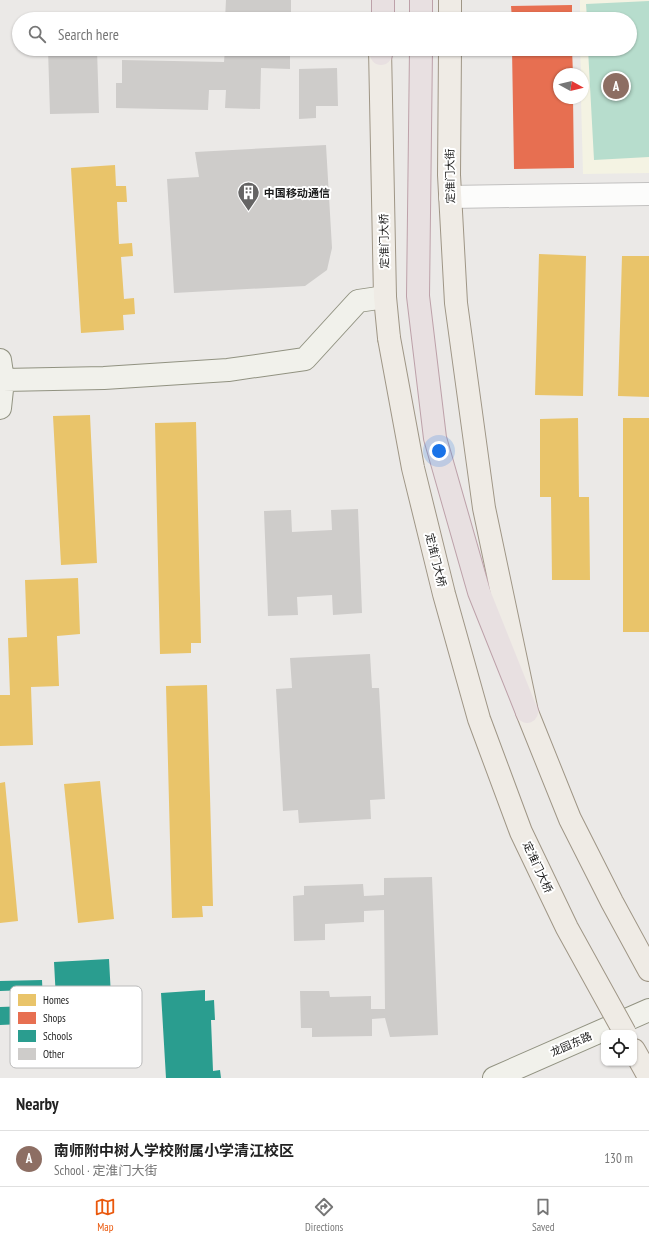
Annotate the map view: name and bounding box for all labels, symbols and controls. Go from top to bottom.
search box [12,12,637,56]
icon: search [26,23,48,45]
text: Search here [58,25,119,44]
north arrow [553,68,589,104]
pin: A [603,71,629,101]
street label: 定淮门大街 [443,148,457,204]
building icon: 中国移动通信 [236,180,262,213]
place label: 中国移动通信 [264,186,330,200]
street label: 定淮门大桥 [377,213,391,269]
your location [429,441,449,461]
street label: 定淮门大桥 [423,532,449,588]
street label: 定淮门大桥 [520,839,556,895]
legend [10,986,142,1068]
text: Homes [43,993,69,1007]
text: Shops [43,1011,66,1025]
text: Schools [43,1029,73,1043]
street label: 龙园东路 [548,1029,594,1059]
map controls [601,1030,637,1066]
button: locate [601,1030,637,1066]
text: Other [43,1047,64,1061]
text: Nearby [16,1093,59,1115]
text: 南师附中树人学校附属小学清江校区 [54,1141,294,1160]
text: A [26,1150,32,1167]
text: 130 m [604,1150,633,1167]
text: School · 定淮门大街 [54,1162,157,1179]
tab: Map [94,1196,116,1234]
tab: Directions [305,1196,343,1234]
tab: Saved [532,1196,555,1234]

